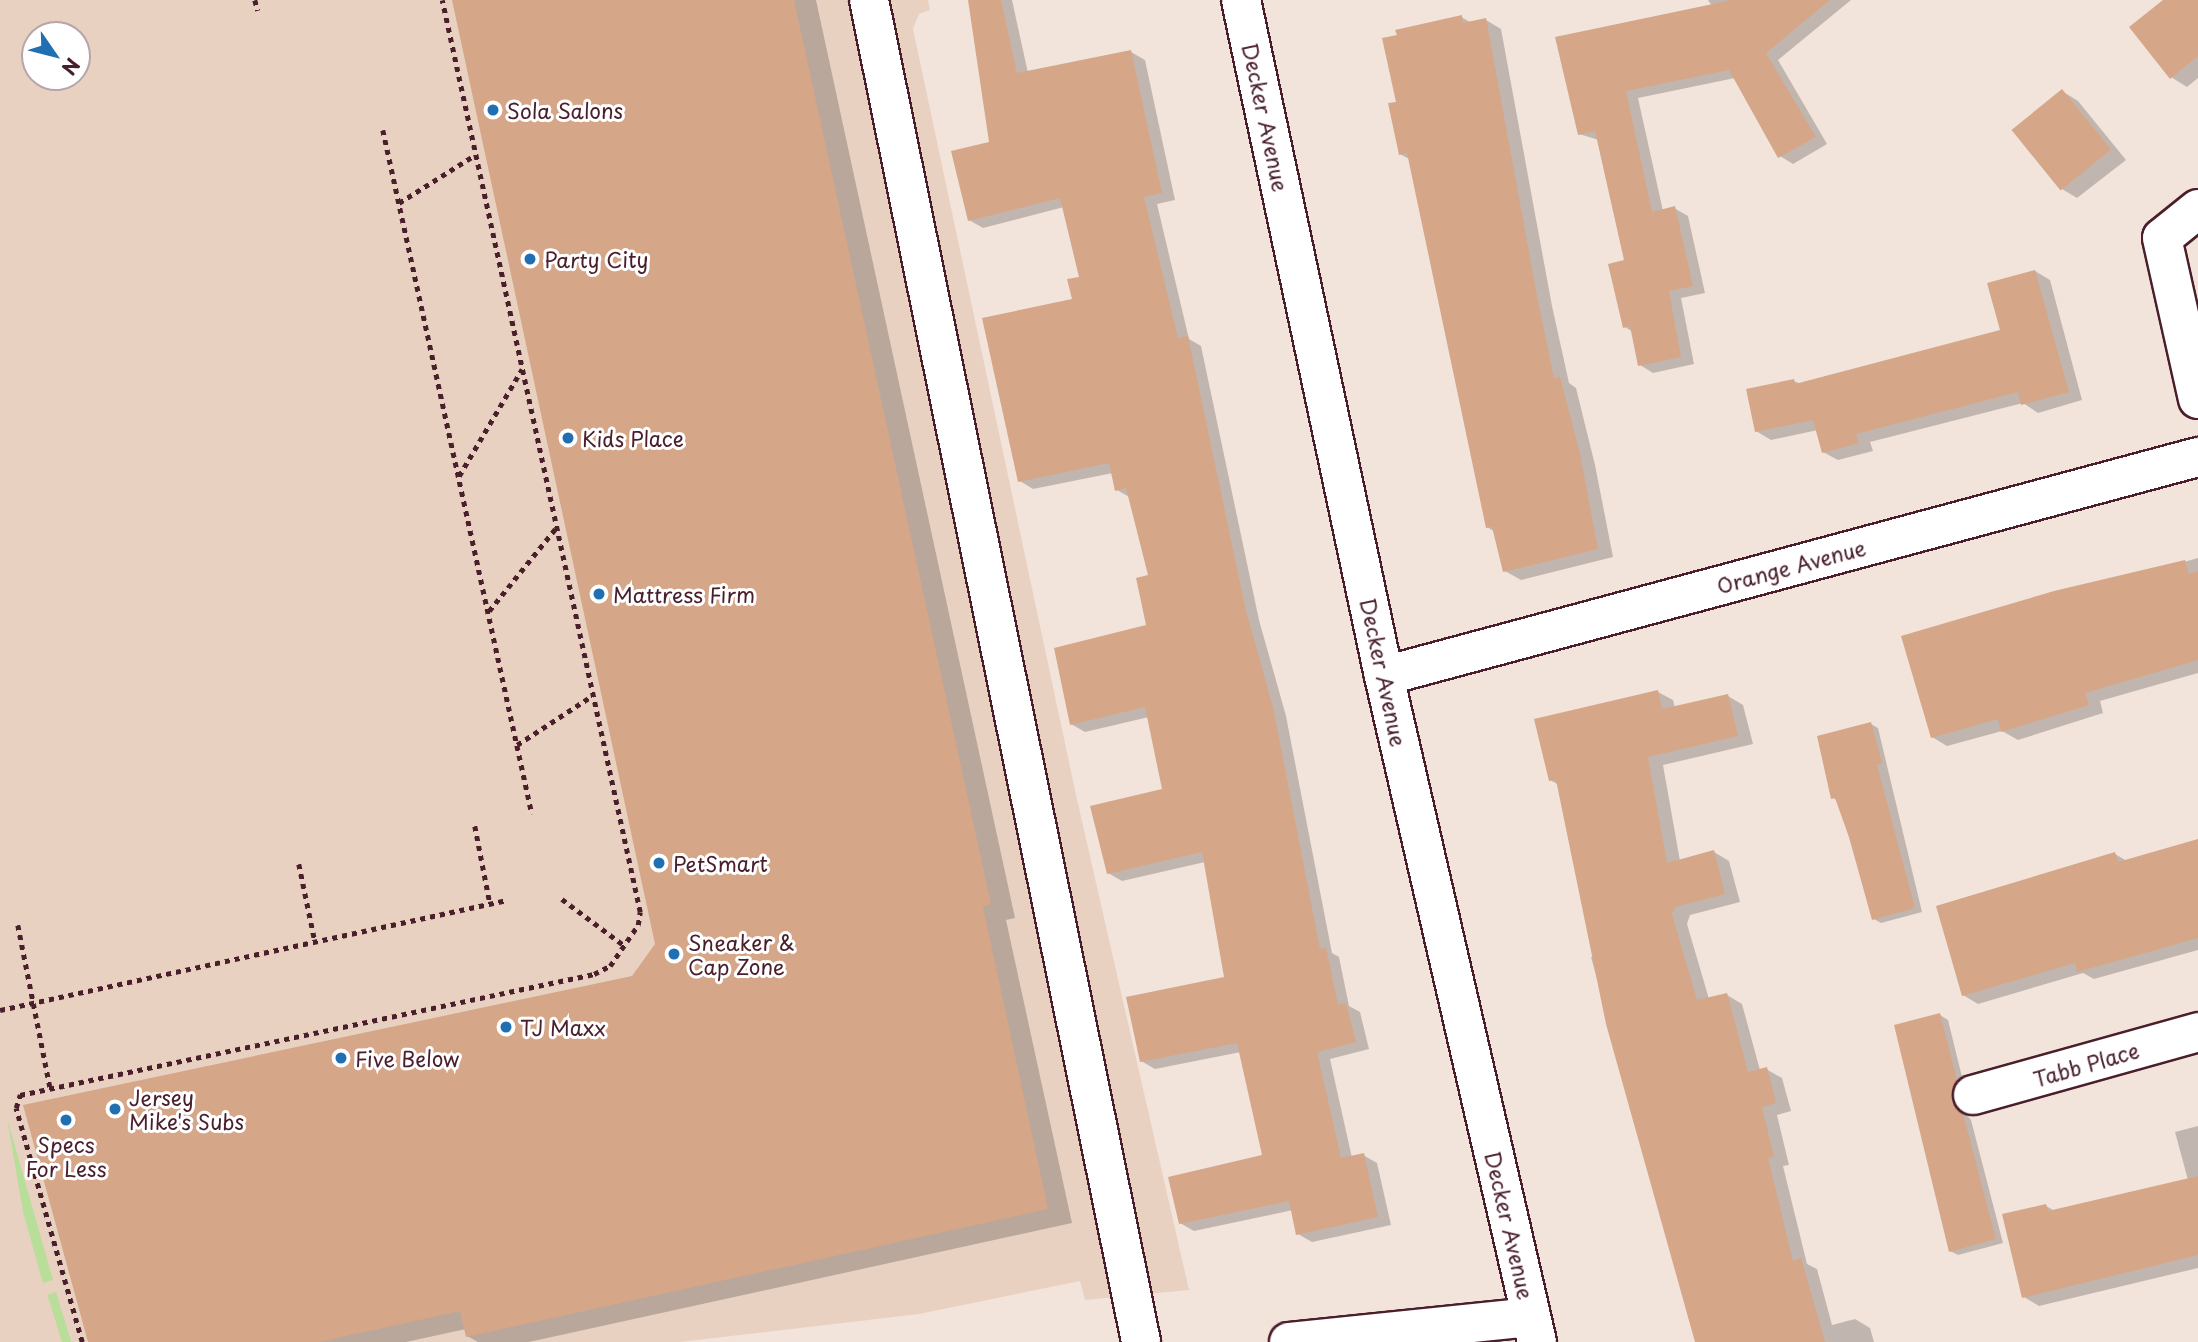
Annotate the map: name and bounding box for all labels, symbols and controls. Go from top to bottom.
north arrow [21,21,91,91]
street label: Decker Avenue [1238,40,1294,194]
text: N [56,53,87,81]
place label: Sola Salons [507,97,623,123]
marker: Sola Salons [485,102,501,118]
place label: Party City [544,246,649,272]
marker: Party City [522,251,538,267]
place label: Kids Place [582,425,685,451]
marker: Kids Place [560,430,576,446]
street label: Orange Avenue [1714,534,1868,598]
place label: Mattress Firm [613,581,755,607]
marker: Mattress Firm [591,586,607,602]
street label: Decker Avenue [1356,595,1412,749]
place label: PetSmart [673,850,768,876]
marker: PetSmart [651,855,667,871]
place label: Sneaker & Cap Zone [688,929,796,979]
marker: Sneaker & Cap Zone [666,946,682,962]
place label: TJ Maxx [520,1014,608,1040]
marker: TJ Maxx [498,1019,514,1035]
street label: Tabb Place [2030,1037,2142,1091]
place label: Five Below [355,1045,459,1071]
marker: Five Below [333,1050,349,1066]
place label: Jersey Mike's Subs [129,1084,246,1134]
marker: Jersey Mike's Subs [107,1101,123,1117]
marker: Specs For Less [58,1112,74,1128]
place label: Specs For Less [25,1131,107,1181]
street label: Decker Avenue [1481,1148,1539,1302]

